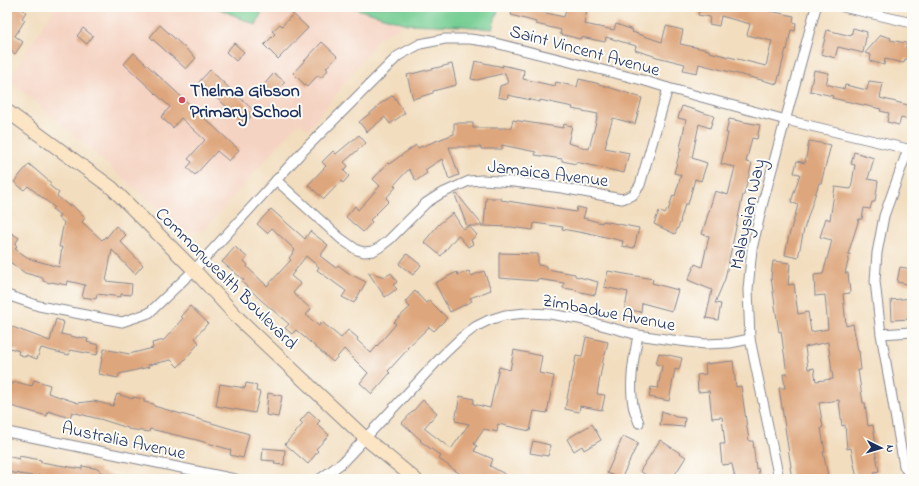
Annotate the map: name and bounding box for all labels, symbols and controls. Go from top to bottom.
street label: Saint Vincent Avenue [506,19,663,85]
place label: Thelma Gibson Primary School [190,79,301,127]
marker: Thelma Gibson Primary School [177,95,187,105]
street label: Jamaica Avenue [486,155,611,195]
street label: Malaysian Way [725,157,773,272]
street label: Commonwealth Boulevard [148,202,303,357]
street label: Zimbadwe Avenue [540,288,678,340]
street label: Australia Avenue [59,416,189,468]
north arrow [861,428,901,468]
text: N [882,444,898,453]

